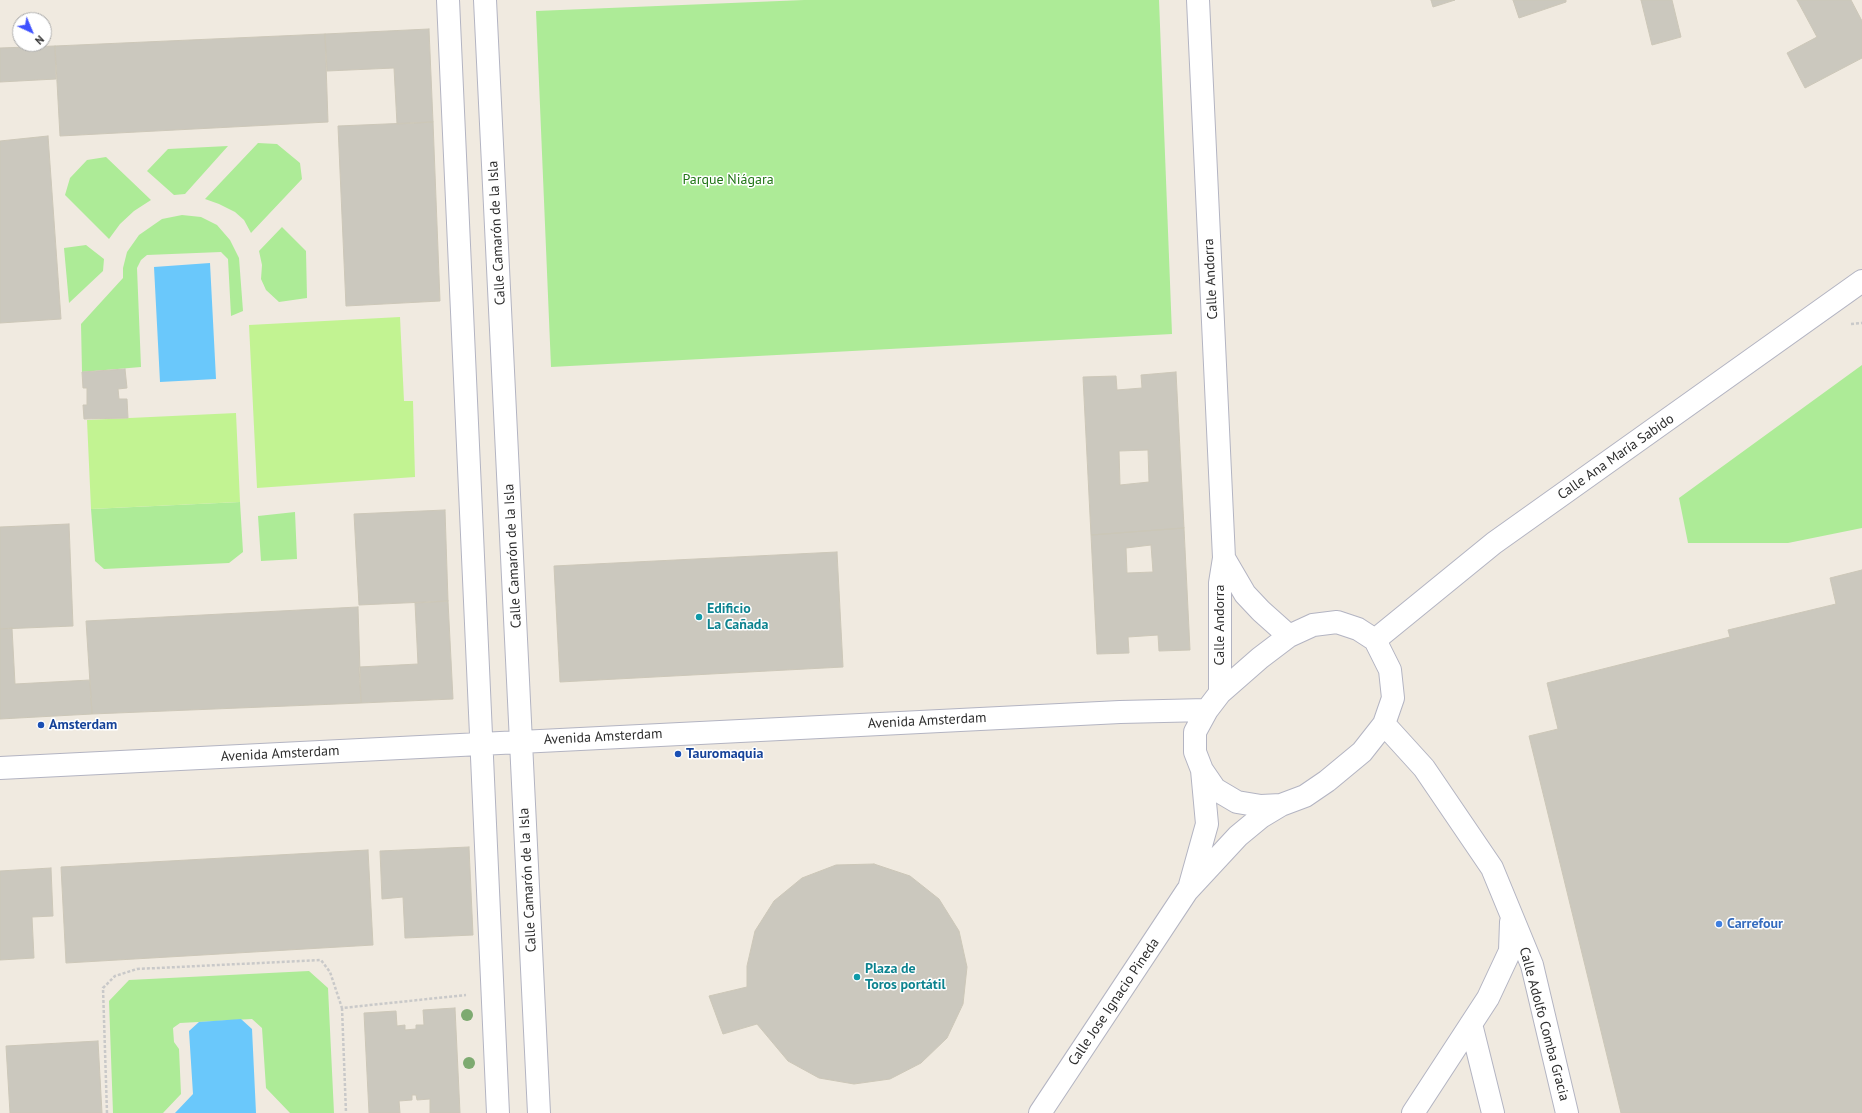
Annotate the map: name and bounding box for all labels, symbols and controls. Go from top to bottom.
north arrow [12,12,52,52]
text: N [32,32,47,47]
street label: Calle Camarón de la Isla [485,160,509,306]
park label: Parque Niágara [682,172,774,188]
street label: Calle Andorra [1200,238,1222,320]
street label: Calle Ana María Sabido [1555,410,1677,504]
street label: Calle Camarón de la Isla [501,483,525,629]
street label: Calle Andorra [1212,584,1228,666]
place label: Edificio La Cañada [707,601,768,634]
marker: Edificio La Cañada [694,612,704,622]
street label: Avenida Amsterdam [867,710,987,732]
place label: Amsterdam [49,717,117,733]
marker: Amsterdam [36,720,46,730]
street label: Avenida Amsterdam [543,726,663,748]
street label: Avenida Amsterdam [220,743,340,765]
place label: Tauromaquia [686,746,763,762]
marker: Tauromaquia [673,749,683,759]
street label: Calle Camarón de la Isla [516,807,540,953]
place label: Carrefour [1727,916,1783,932]
marker: Carrefour [1714,919,1724,929]
street label: Calle Jose Ignacio Pineda [1065,935,1163,1069]
street label: Calle Adolfo Comba Gracia [1515,945,1573,1103]
place label: Plaza de Toros portátil [865,961,946,994]
marker: Plaza de Toros portátil [852,972,862,982]

